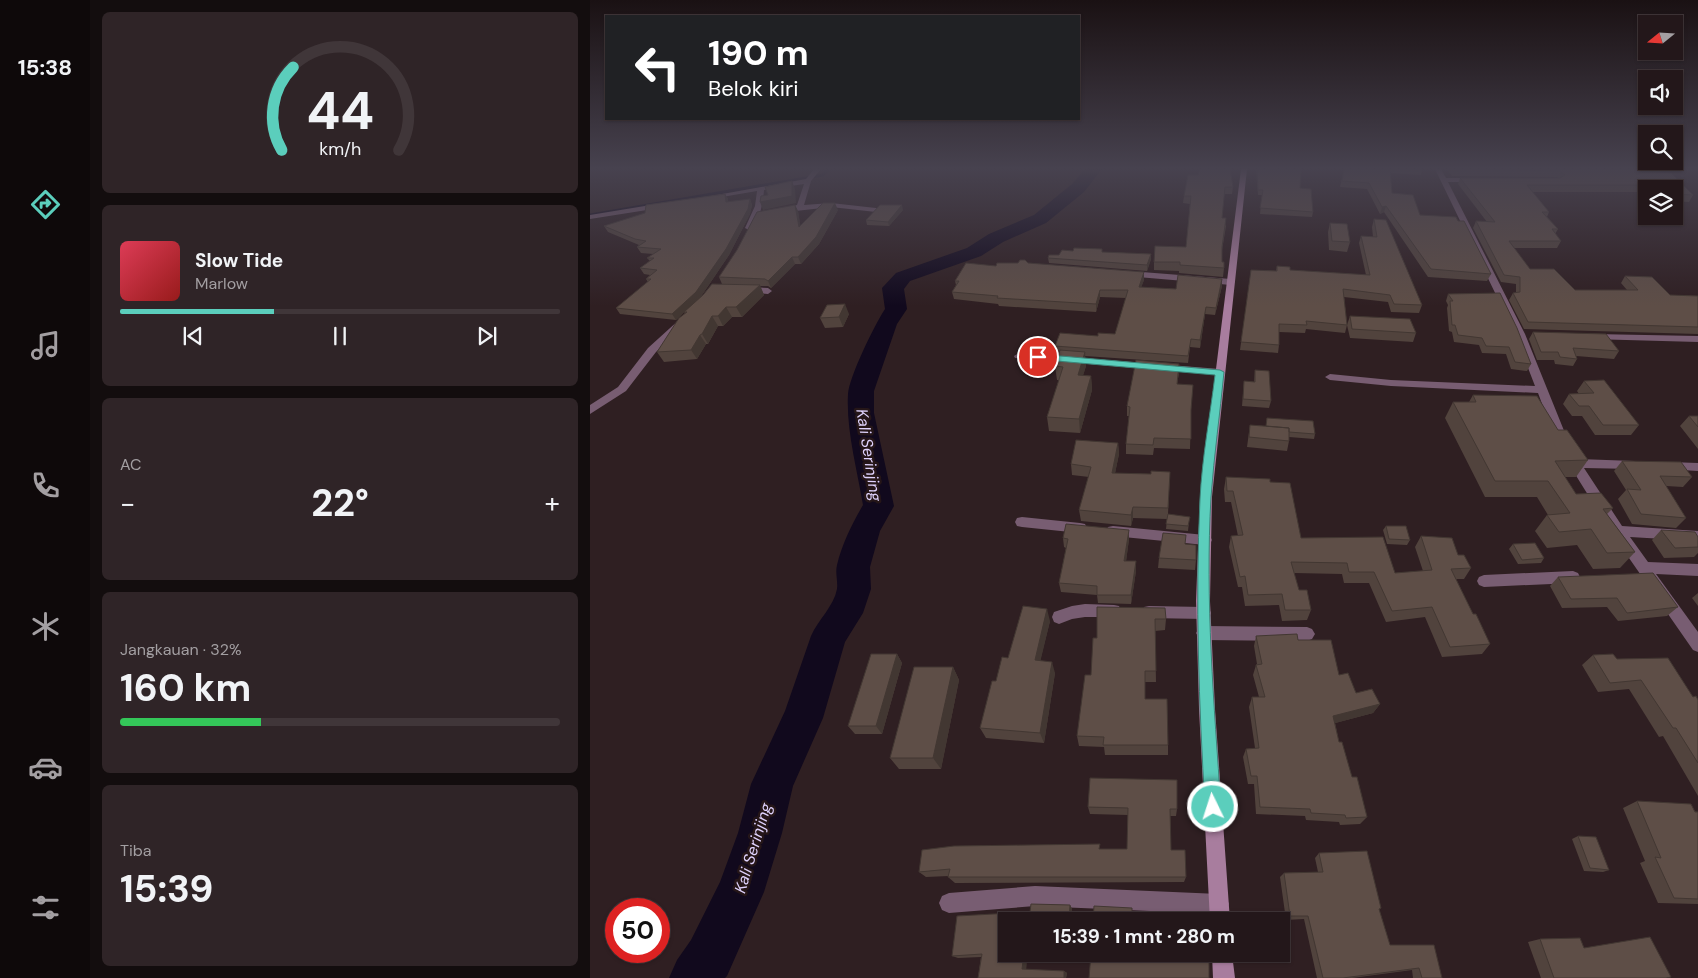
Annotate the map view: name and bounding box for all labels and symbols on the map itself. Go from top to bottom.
north arrow [1638,15,1682,60]
pin [1017,336,1059,378]
water label: Kali Serinjing [851,407,887,504]
position arrow [1186,780,1238,832]
water label: Kali Serinjing [729,799,777,896]
speed limit sign: 50 [605,898,670,963]

